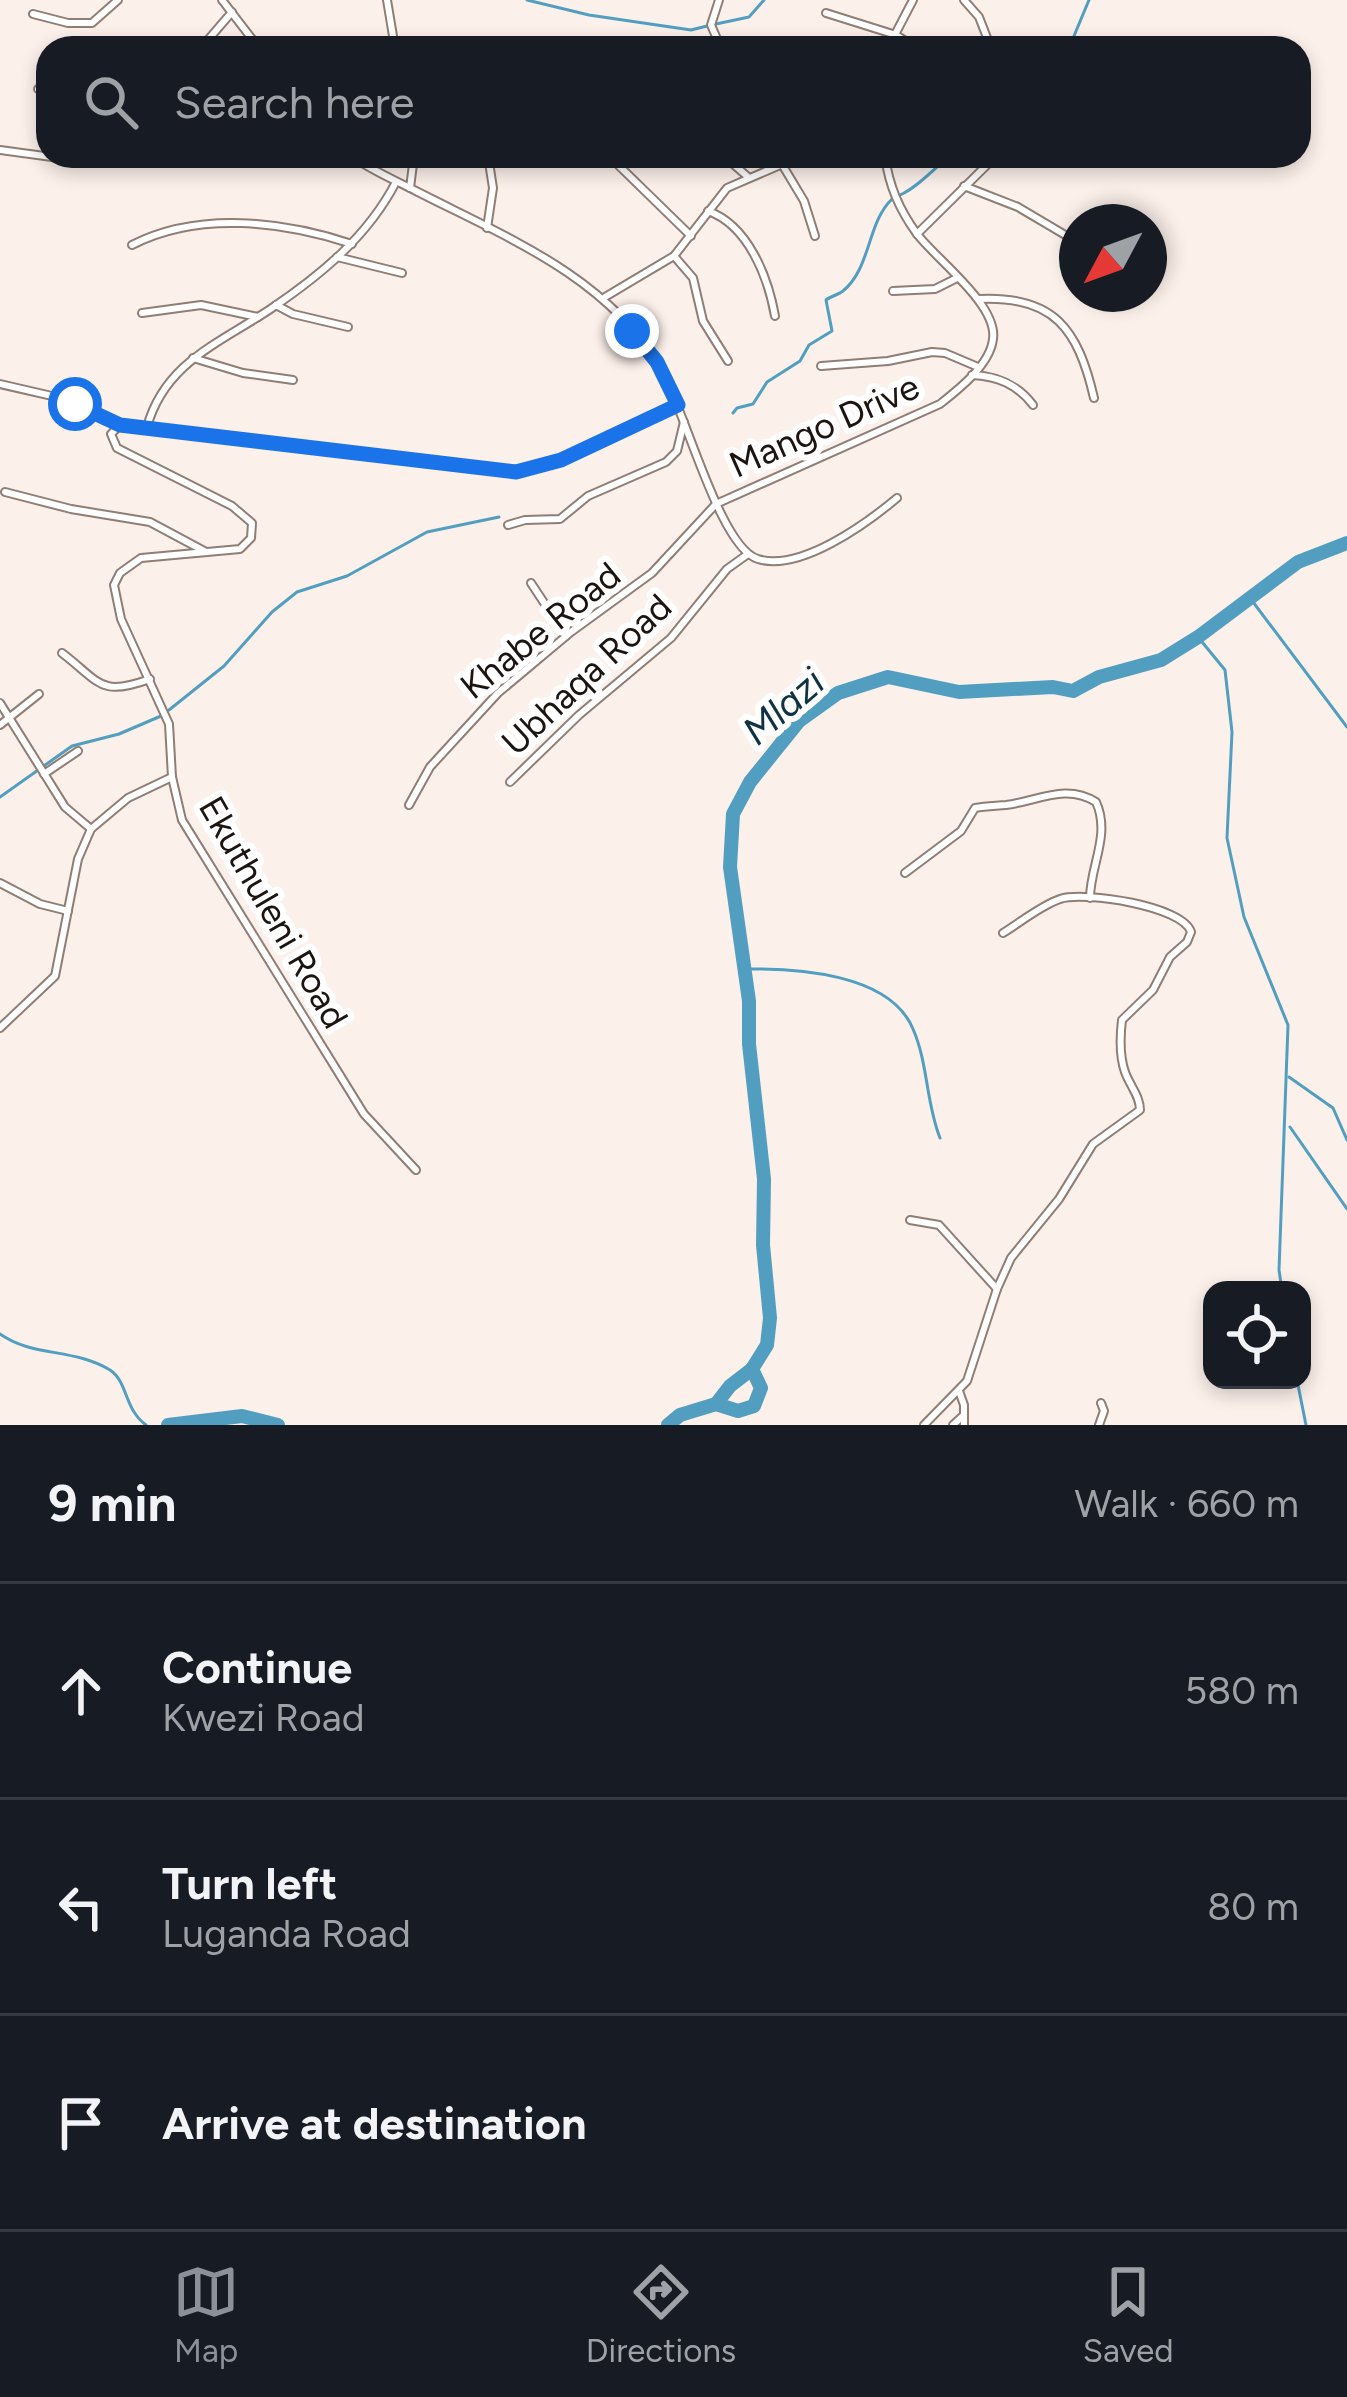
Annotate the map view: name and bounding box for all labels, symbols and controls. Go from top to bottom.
search box [36,36,1311,168]
icon: search [78,69,144,135]
text: Search here [174,75,414,129]
north arrow [1059,204,1167,312]
route end [605,304,659,358]
street label: Mango Drive [723,365,926,486]
route start [48,377,102,431]
street label: Khabe Road [452,553,629,708]
street label: Ubhaqa Road [493,585,680,764]
water label: Mlazi [733,658,834,755]
street label: Ekuthuleni Road [190,789,357,1036]
map controls [1203,1281,1311,1389]
button: locate [1203,1281,1311,1389]
text: 9 min [48,1473,177,1534]
text: Walk · 660 m [1075,1480,1299,1527]
text: Continue [162,1640,352,1694]
icon: ahead [48,1658,114,1724]
text: 580 m [1185,1667,1299,1714]
text: Kwezi Road [162,1694,365,1741]
text: Turn left [162,1856,337,1910]
icon: left [48,1874,114,1940]
text: 80 m [1207,1883,1299,1930]
text: Luganda Road [162,1910,411,1957]
icon: arrive [48,2090,114,2156]
text: Arrive at destination [162,2096,586,2150]
tab: Map [173,2259,239,2370]
tab: Directions [586,2259,736,2370]
tab: Saved [1083,2259,1174,2370]

